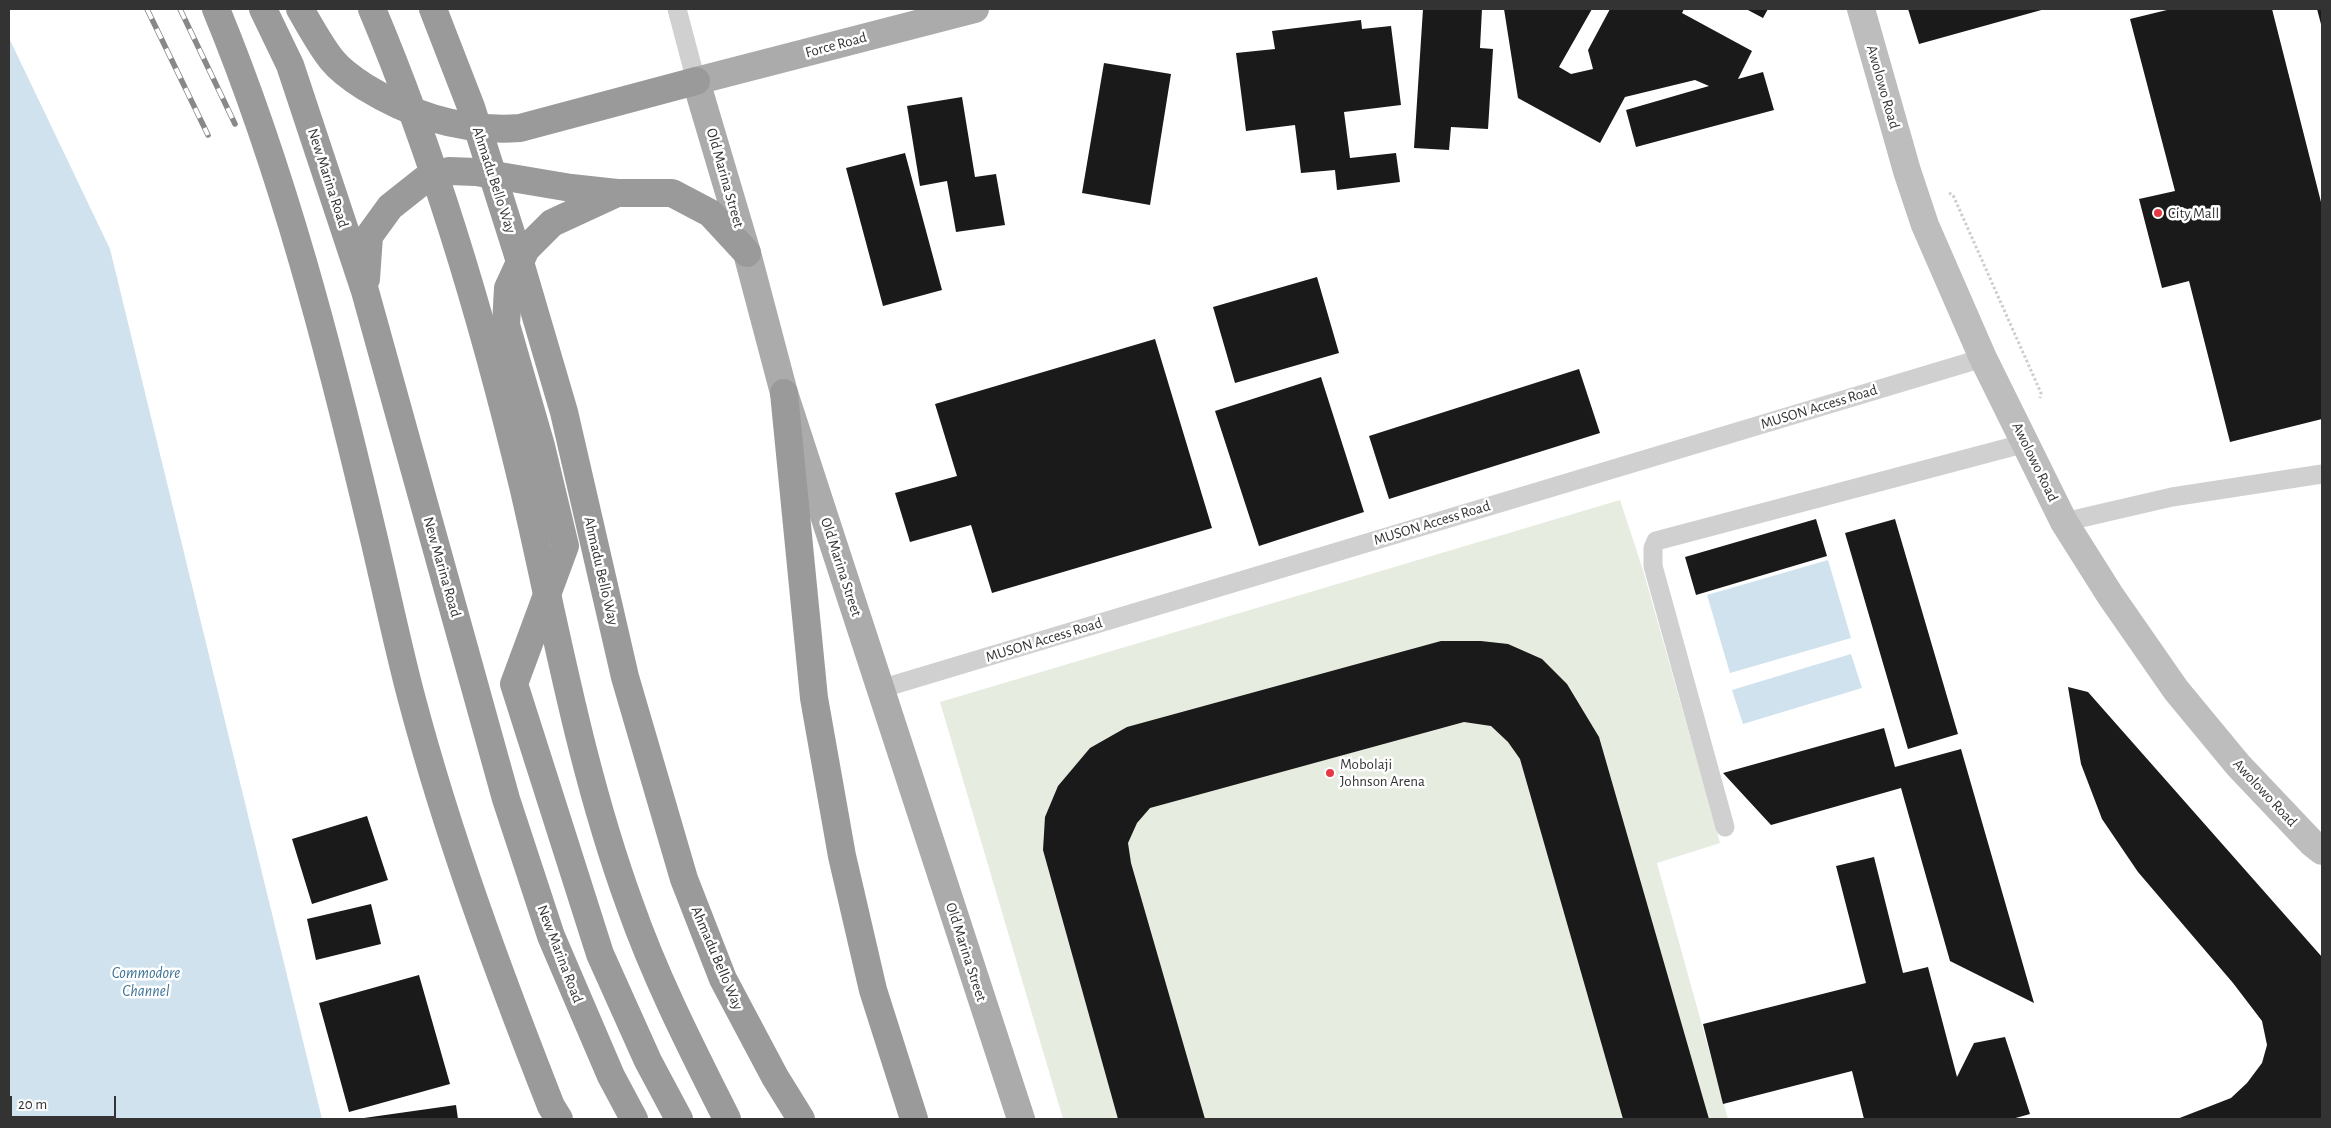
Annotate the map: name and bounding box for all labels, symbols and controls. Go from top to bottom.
street label: Force Road [803,28,869,62]
street label: Awolowo Road [1862,43,1904,131]
street label: Ahmadu Bello Way [468,124,520,236]
street label: New Marina Road [303,126,353,230]
street label: Old Marina Street [702,126,748,230]
place label: City Mall [2168,204,2219,222]
marker: City Mall [2152,207,2164,219]
street label: MUSON Access Road [1759,381,1879,433]
street label: Awolowo Road [2008,419,2062,505]
street label: MUSON Access Road [1372,497,1492,549]
street label: New Marina Road [419,515,465,619]
street label: Ahmadu Bello Way [580,515,622,627]
street label: Old Marina Street [817,515,865,619]
street label: MUSON Access Road [984,614,1104,666]
place label: Mobolaji Johnson Arena [1340,755,1425,790]
street label: Awolowo Road [2229,755,2301,831]
marker: Mobolaji Johnson Arena [1324,767,1336,779]
street label: Old Marina Street [942,900,990,1004]
street label: New Marina Road [533,903,587,1005]
street label: Ahmadu Bello Way [687,903,747,1013]
water label: Commodore Channel [112,963,180,1001]
scale bar [12,1086,119,1118]
text: 20 m [18,1097,47,1112]

